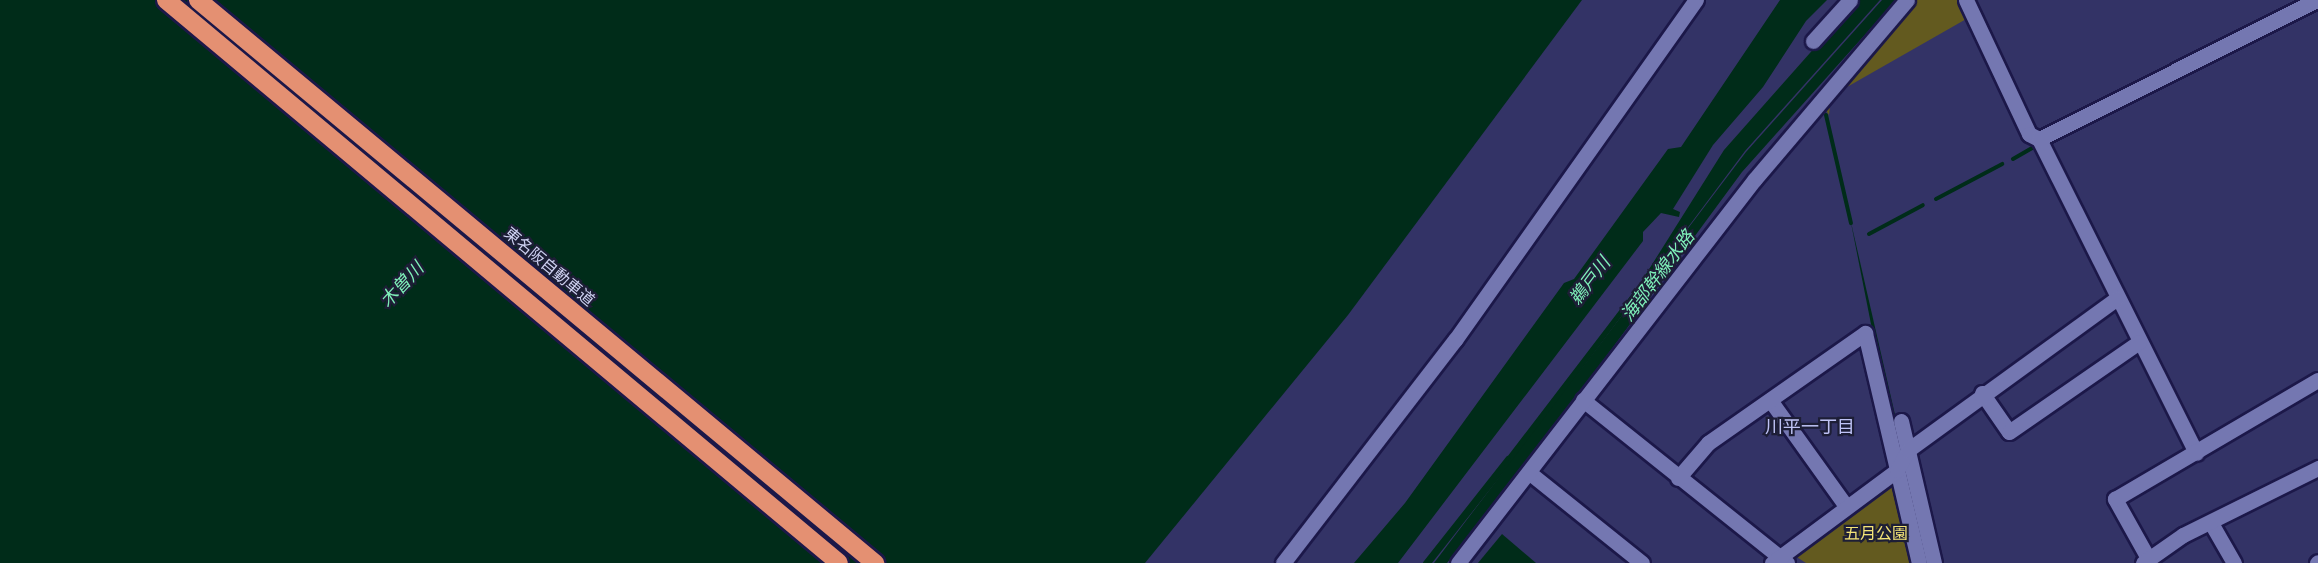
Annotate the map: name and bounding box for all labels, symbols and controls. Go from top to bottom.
street label: 東名阪自動車道 [500,224,598,310]
water label: 海部幹線水路 [1617,226,1699,326]
water label: 鵜戸川 [1565,253,1615,309]
water label: 木曽川 [376,258,428,312]
district label: 川平一丁目 [1765,416,1855,438]
park label: 五月公園 [1844,524,1908,544]

